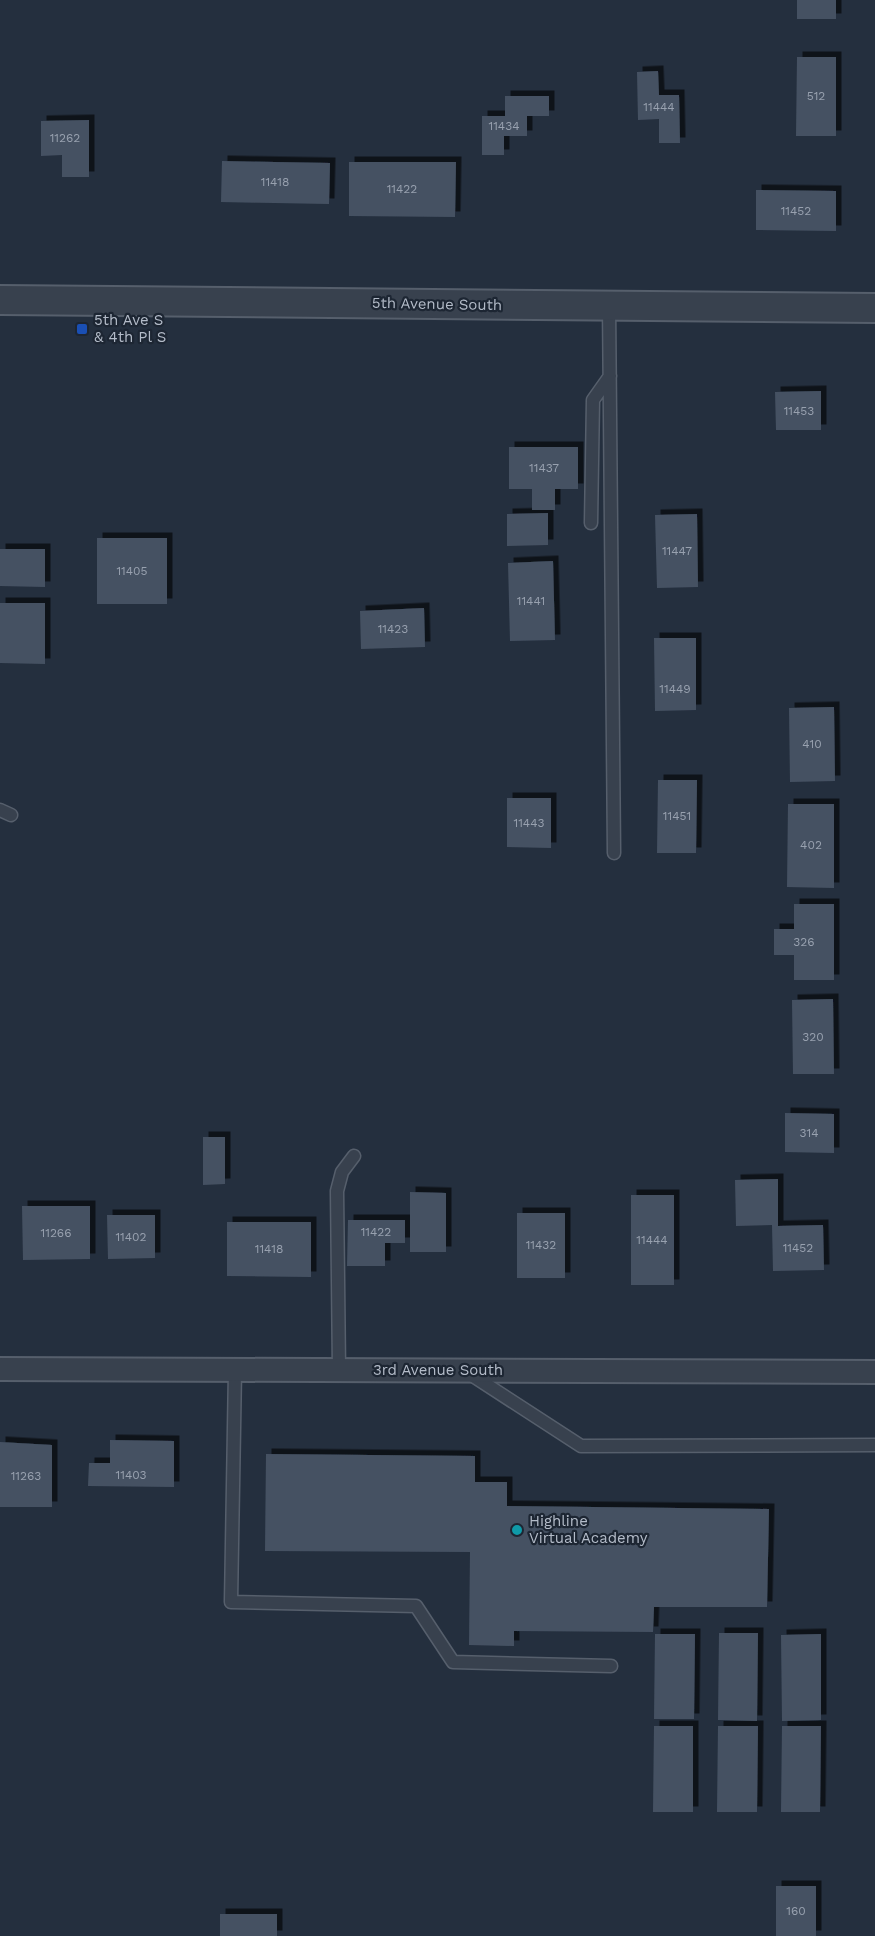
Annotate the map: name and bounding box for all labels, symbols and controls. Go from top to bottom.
house number: 512 [807,89,825,103]
house number: 11444 [643,100,675,114]
house number: 11434 [488,119,520,133]
house number: 11262 [50,131,80,145]
house number: 11418 [261,175,289,189]
house number: 11422 [387,182,417,196]
house number: 11452 [781,204,811,218]
street label: 5th Avenue South [372,294,502,314]
place label: 5th Ave S & 4th Pl S [94,311,166,346]
marker: 5th Ave S & 4th Pl S [75,322,89,336]
house number: 11453 [784,404,814,418]
house number: 11437 [529,461,559,475]
house number: 11447 [662,544,692,558]
house number: 11405 [116,564,148,578]
house number: 11441 [517,594,545,608]
house number: 11423 [378,622,408,636]
house number: 11449 [659,682,691,696]
house number: 410 [802,737,822,751]
house number: 11451 [663,809,691,823]
house number: 11443 [513,816,545,830]
house number: 402 [800,838,822,852]
house number: 326 [793,935,815,949]
house number: 320 [802,1030,824,1044]
house number: 314 [799,1126,819,1140]
house number: 11422 [361,1225,391,1239]
house number: 11266 [41,1226,71,1240]
house number: 11402 [115,1230,147,1244]
house number: 11444 [636,1233,668,1247]
house number: 11432 [526,1238,556,1252]
house number: 11452 [783,1241,813,1255]
house number: 11418 [255,1242,283,1256]
street label: 3rd Avenue South [373,1361,503,1379]
house number: 11403 [116,1468,146,1482]
house number: 11263 [11,1469,41,1483]
place label: Highline Virtual Academy [529,1512,648,1547]
marker: Highline Virtual Academy [510,1523,524,1537]
house number: 160 [786,1904,806,1918]

